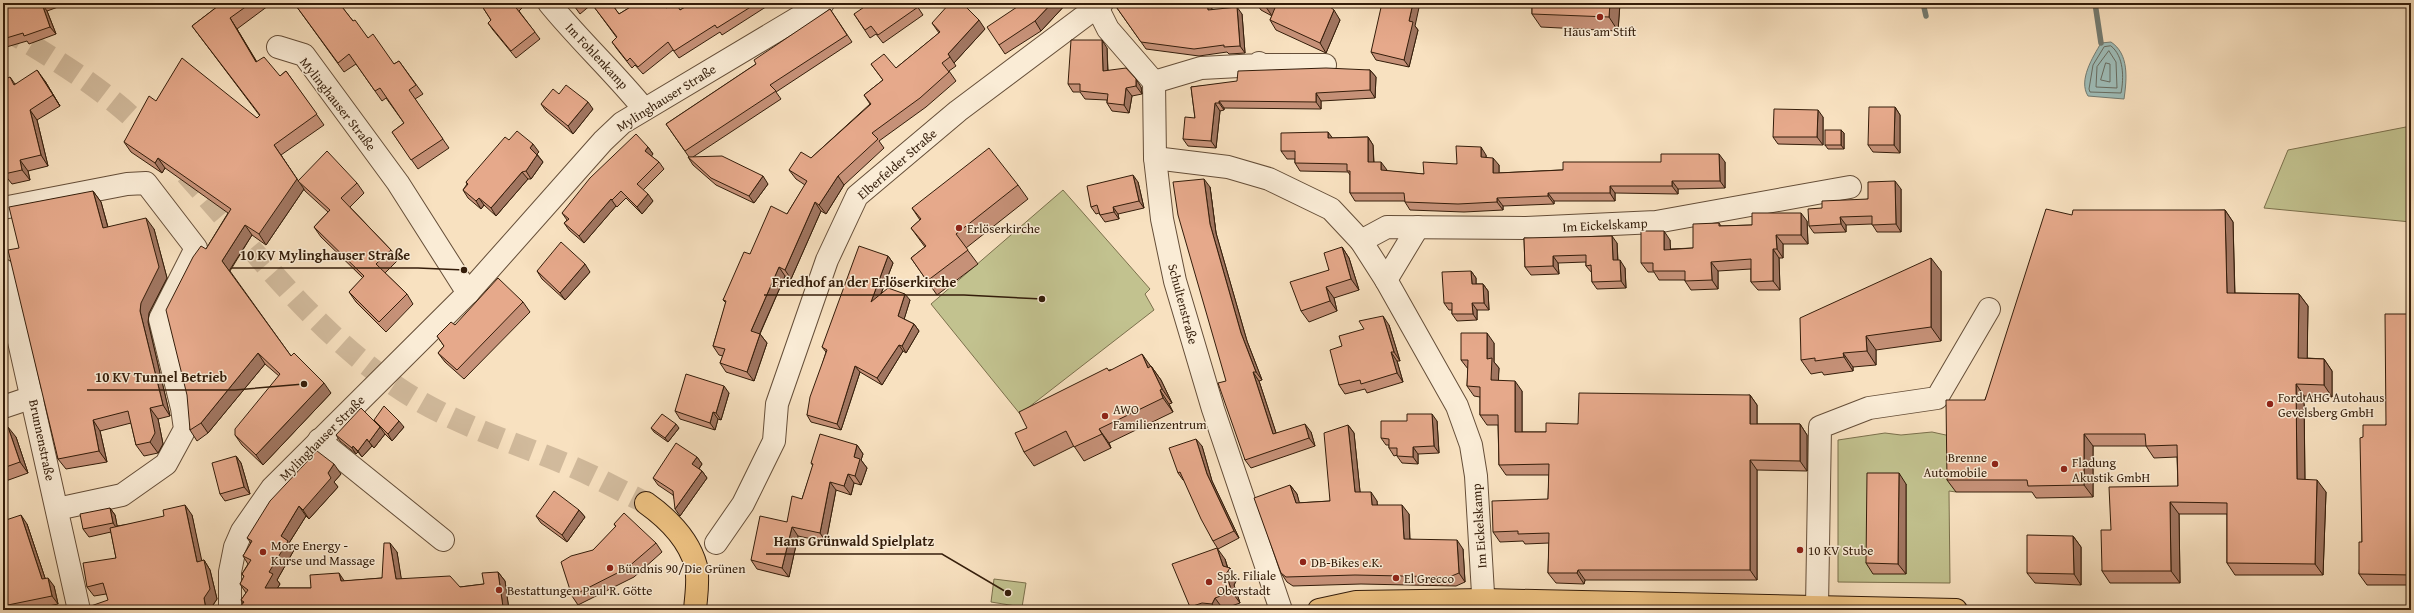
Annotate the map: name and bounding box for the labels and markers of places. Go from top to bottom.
marker: Haus am Stift [1595,12,1605,22]
place label: Haus am Stift [1564,22,1637,41]
place label: Erlöserkirche [967,219,1040,238]
marker: Erlöserkirche [954,223,964,233]
callout: 10 KV Mylinghauser Straße [232,242,418,268]
callout: Friedhof an der Erlöserkirche [764,269,964,295]
callout: 10 KV Tunnel Betrieb [87,364,235,390]
place label: Ford AHG Autohaus Gevelsberg GmbH [2278,388,2384,422]
marker: Ford AHG Autohaus Gevelsberg GmbH [2265,399,2275,409]
place label: AWO Familienzentrum [1113,400,1207,434]
marker: AWO Familienzentrum [1100,411,1110,421]
place label: Brenne Automobile [1923,448,1987,482]
place label: Fladung Akustik GmbH [2072,453,2150,487]
marker: Brenne Automobile [1990,459,2000,469]
marker: Fladung Akustik GmbH [2059,464,2069,474]
callout: Hans Grünwald Spielplatz [766,528,942,554]
place label: More Energy - Kurse und Massage [271,536,375,570]
place label: 10 KV Stube [1808,541,1873,560]
marker: 10 KV Stube [1795,545,1805,555]
marker: More Energy - Kurse und Massage [258,547,268,557]
place label: DB-Bikes e.K. [1311,553,1382,572]
marker: DB-Bikes e.K. [1298,557,1308,567]
place label: Bündnis 90/Die Grünen [618,559,746,578]
marker: Bündnis 90/Die Grünen [605,563,615,573]
place label: Spk. Filiale Oberstadt [1217,566,1276,600]
place label: El Grecco [1404,569,1455,588]
marker: El Grecco [1391,573,1401,583]
marker: Spk. Filiale Oberstadt [1204,577,1214,587]
place label: Bestattungen Paul R. Götte [507,581,652,600]
marker: Bestattungen Paul R. Götte [494,585,504,595]

